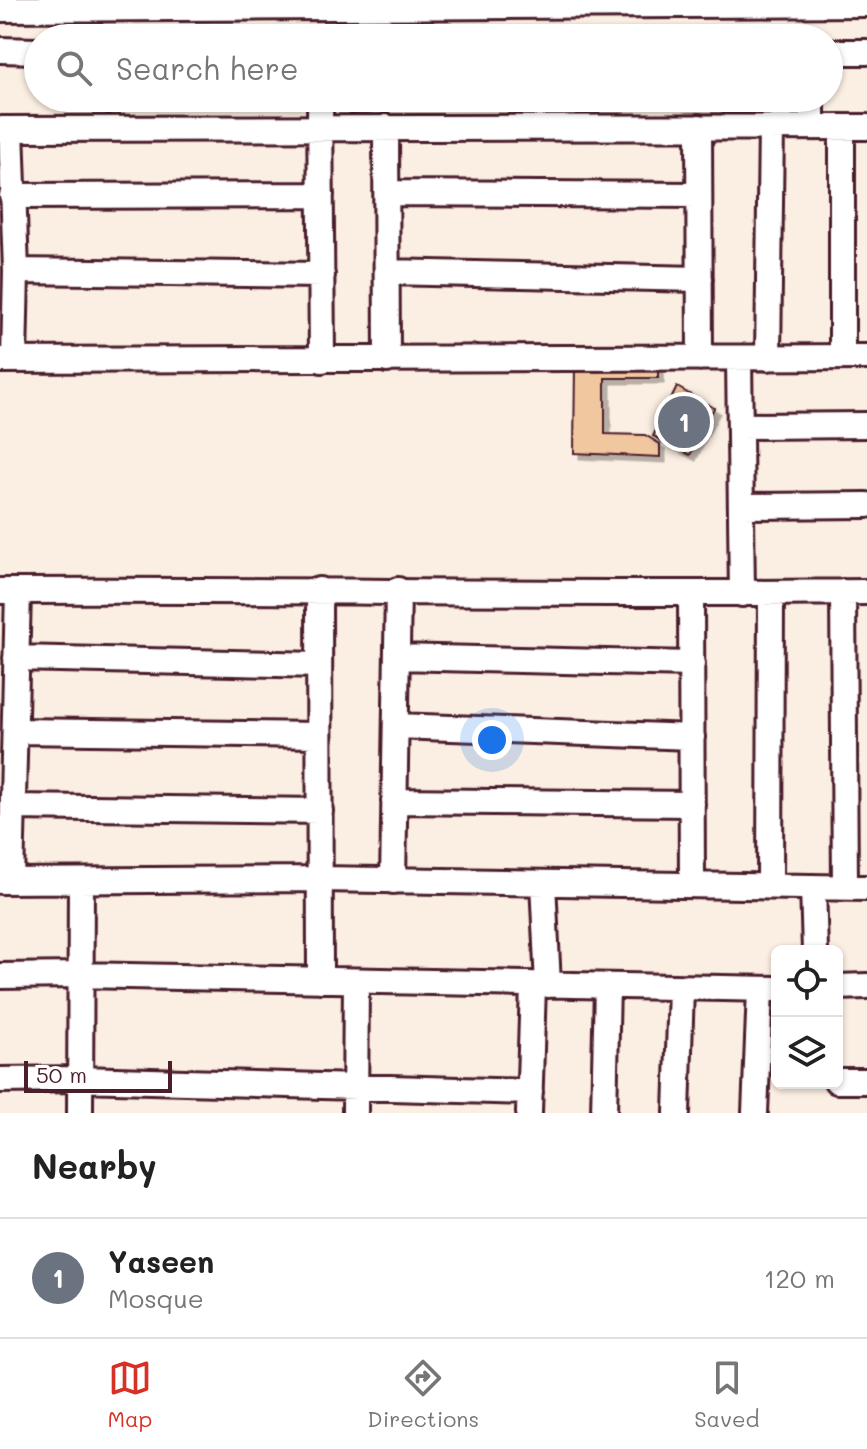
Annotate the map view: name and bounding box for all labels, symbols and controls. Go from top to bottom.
search box [24,24,843,112]
icon: search [52,46,96,90]
text: Search here [116,48,299,88]
pin: 1 [658,392,710,452]
your location [472,720,512,760]
map controls [771,945,843,1089]
button: locate [771,945,843,1017]
button: layers [771,1017,843,1089]
scale bar [24,1057,172,1093]
text: 50 m [36,1060,87,1089]
text: Nearby [32,1143,157,1188]
text: Yaseen [108,1241,214,1281]
text: 1 [52,1261,64,1295]
text: 120 m [764,1261,835,1295]
text: Mosque [108,1281,204,1315]
tab: Map [108,1356,152,1433]
tab: Directions [367,1356,479,1433]
tab: Saved [694,1356,759,1433]

